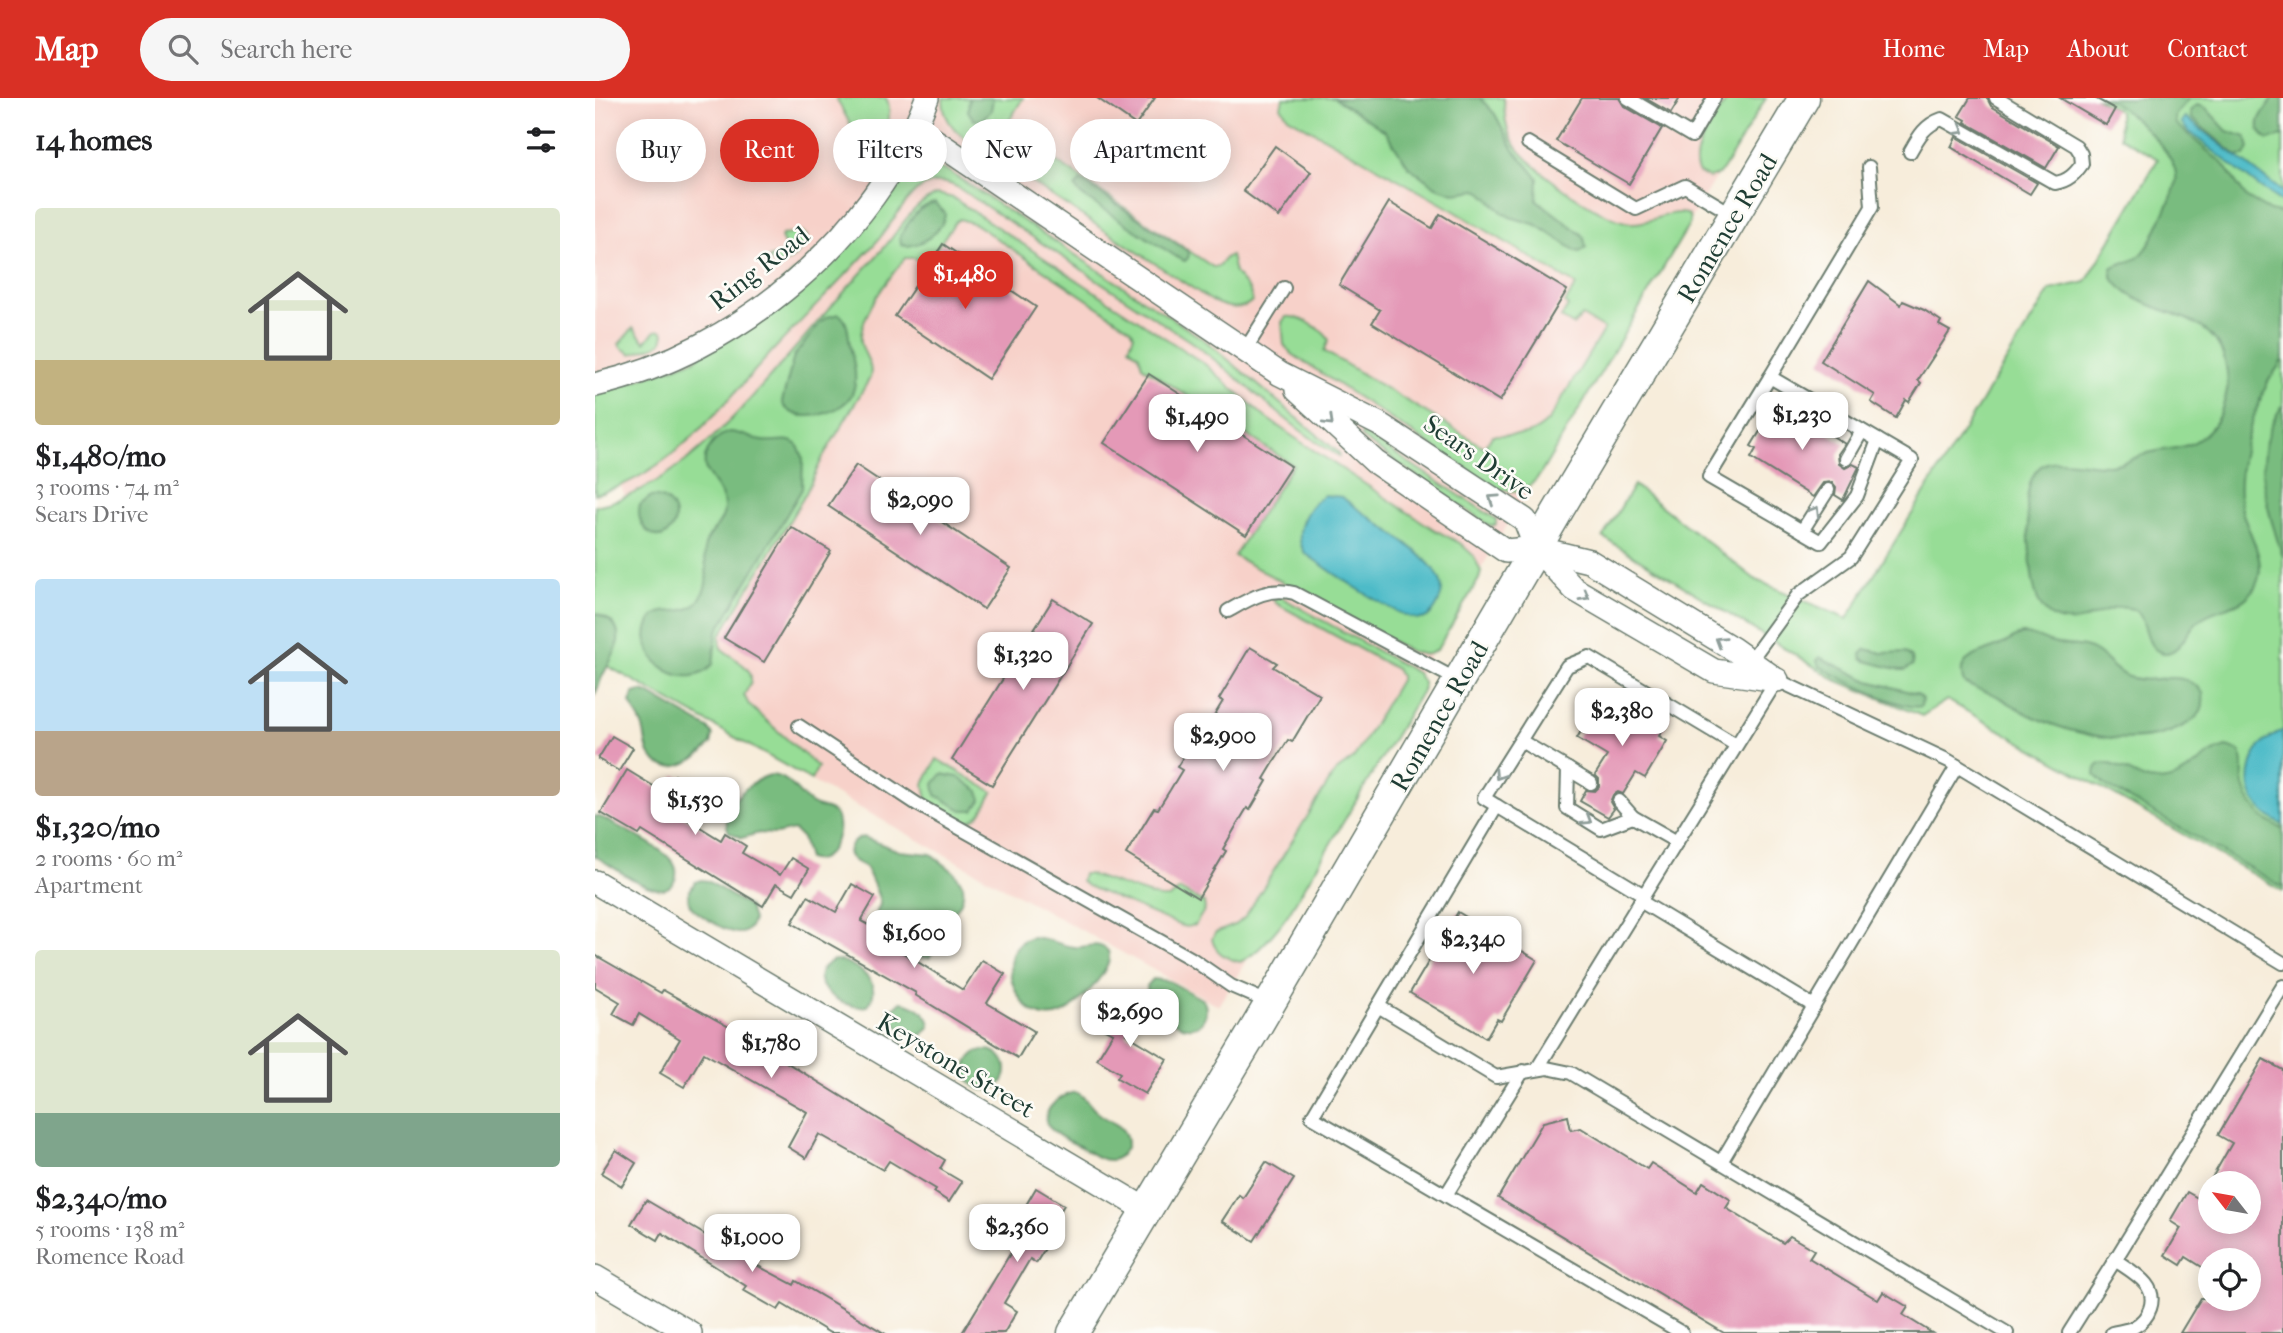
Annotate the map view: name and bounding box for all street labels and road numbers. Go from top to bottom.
street label: Romence Road [1671,147,1785,309]
street label: Ring Road [703,219,816,317]
street label: Sears Drive [1417,408,1540,507]
street label: Romence Road [1384,635,1495,797]
street label: Keystone Street [871,1006,1041,1125]

